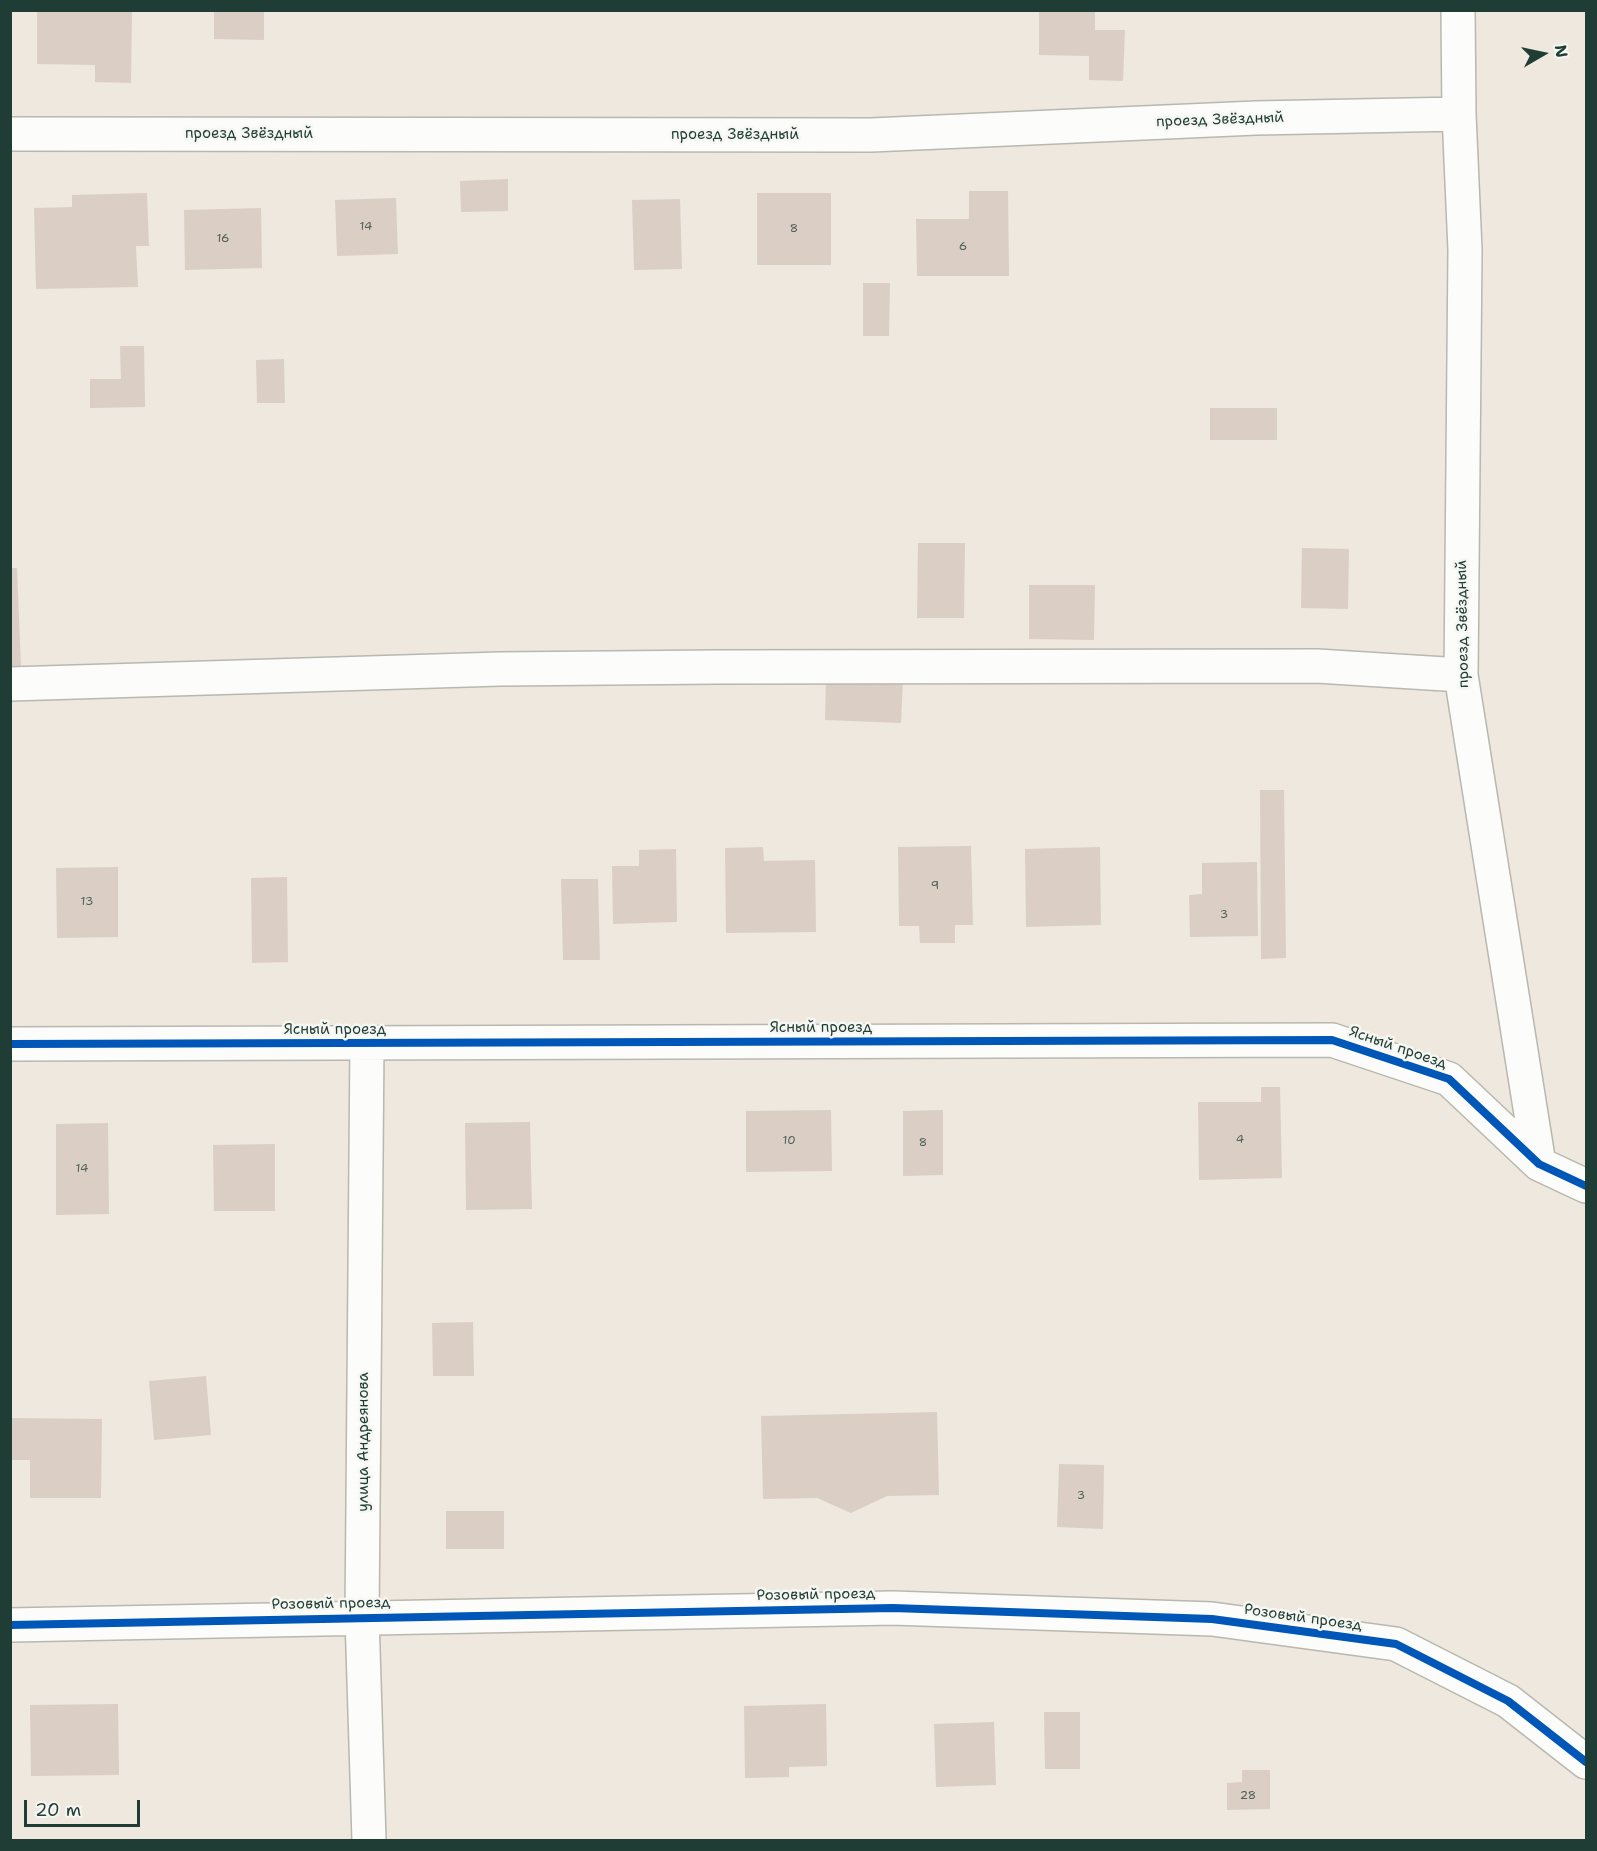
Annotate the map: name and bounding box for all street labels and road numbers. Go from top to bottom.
street label: проезд Звёздный [1156,109,1284,131]
street label: проезд Звёздный [185,125,313,143]
street label: проезд Звёздный [671,126,799,144]
street label: проезд Звёздный [1453,560,1473,688]
street label: Ясный проезд [770,1019,872,1037]
street label: Ясный проезд [284,1021,386,1039]
street label: Ясный проезд [1347,1023,1449,1073]
street label: улица Андреянова [355,1372,373,1512]
street label: Розовый проезд [756,1585,876,1605]
street label: Розовый проезд [271,1594,391,1614]
street label: Розовый проезд [1243,1601,1363,1635]

